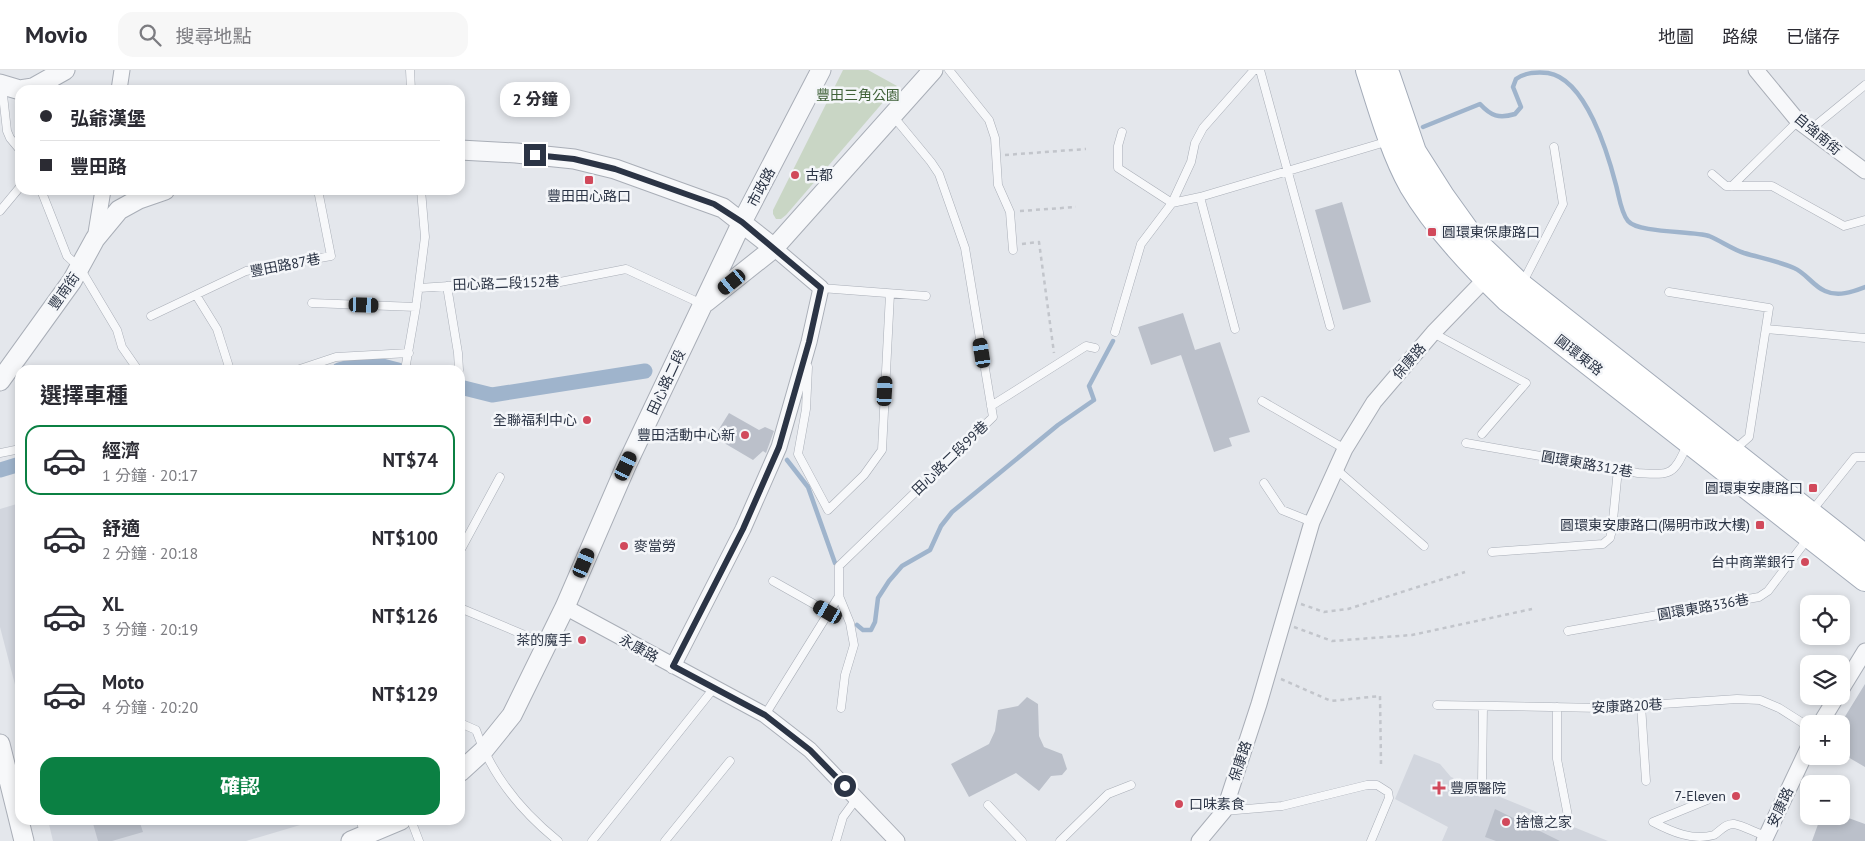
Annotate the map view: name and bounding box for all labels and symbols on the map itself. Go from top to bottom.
callout: 2 分鐘 [500,82,570,118]
park label: 豐田三角公園 [816,86,900,104]
street label: 自強南街 [1791,109,1845,159]
route end [524,144,546,166]
street label: 市政路 [743,164,779,210]
place label: 古都 [805,166,833,184]
marker: 古都 [789,169,801,181]
marker: 豐田田心路口 [583,174,595,186]
place label: 豐田田心路口 [547,187,631,205]
place label: 圓環東保康路口 [1442,223,1540,241]
marker: 圓環東保康路口 [1426,226,1438,238]
street label: 豐田路87巷 [248,249,322,281]
car [715,267,748,297]
street label: 豐南街 [45,269,83,313]
street label: 田心路二段152巷 [452,272,560,294]
car [348,297,379,313]
street label: 圓環東路 [1551,331,1607,379]
car [972,337,991,369]
street label: 保康路 [1388,339,1430,383]
street label: 田心路二段 [643,346,689,418]
car [876,376,893,406]
place label: 全聯福利中心 [493,411,577,429]
marker: 全聯福利中心 [581,414,593,426]
street label: 田心路二段99巷 [908,417,992,499]
place label: 豐田活動中心新 [637,426,735,444]
marker: 豐田活動中心新 [739,429,751,441]
street label: 圓環東路312巷 [1540,447,1634,481]
car [612,449,639,483]
place label: 圓環東安康路口 [1705,479,1803,497]
marker: 圓環東安康路口 [1807,482,1819,494]
place label: 圓環東安康路口(陽明市政大樓) [1560,516,1750,534]
marker: 圓環東安康路口(陽明市政大樓) [1754,519,1766,531]
place label: 麥當勞 [634,537,676,555]
marker: 麥當勞 [618,540,630,552]
car [571,546,596,580]
place label: 台中商業銀行 [1711,553,1795,571]
marker: 台中商業銀行 [1799,556,1811,568]
street label: 圓環東路336巷 [1656,590,1750,624]
car [811,598,844,626]
street label: 永康路 [616,630,662,666]
place label: 茶的魔手 [516,631,572,649]
marker: 茶的魔手 [576,634,588,646]
street label: 安康路20巷 [1591,695,1663,717]
street label: 保康路 [1225,738,1255,784]
route start [834,775,856,797]
place label: 豐原醫院 [1450,779,1506,797]
marker: 豐原醫院 [1432,781,1446,795]
street label: 安康路 [1763,784,1797,830]
place label: 7-Eleven [1674,787,1726,805]
marker: 7-Eleven [1730,790,1742,802]
place label: 口味素食 [1189,795,1245,813]
marker: 口味素食 [1173,798,1185,810]
place label: 捨憶之家 [1516,813,1572,831]
marker: 捨憶之家 [1500,816,1512,828]

